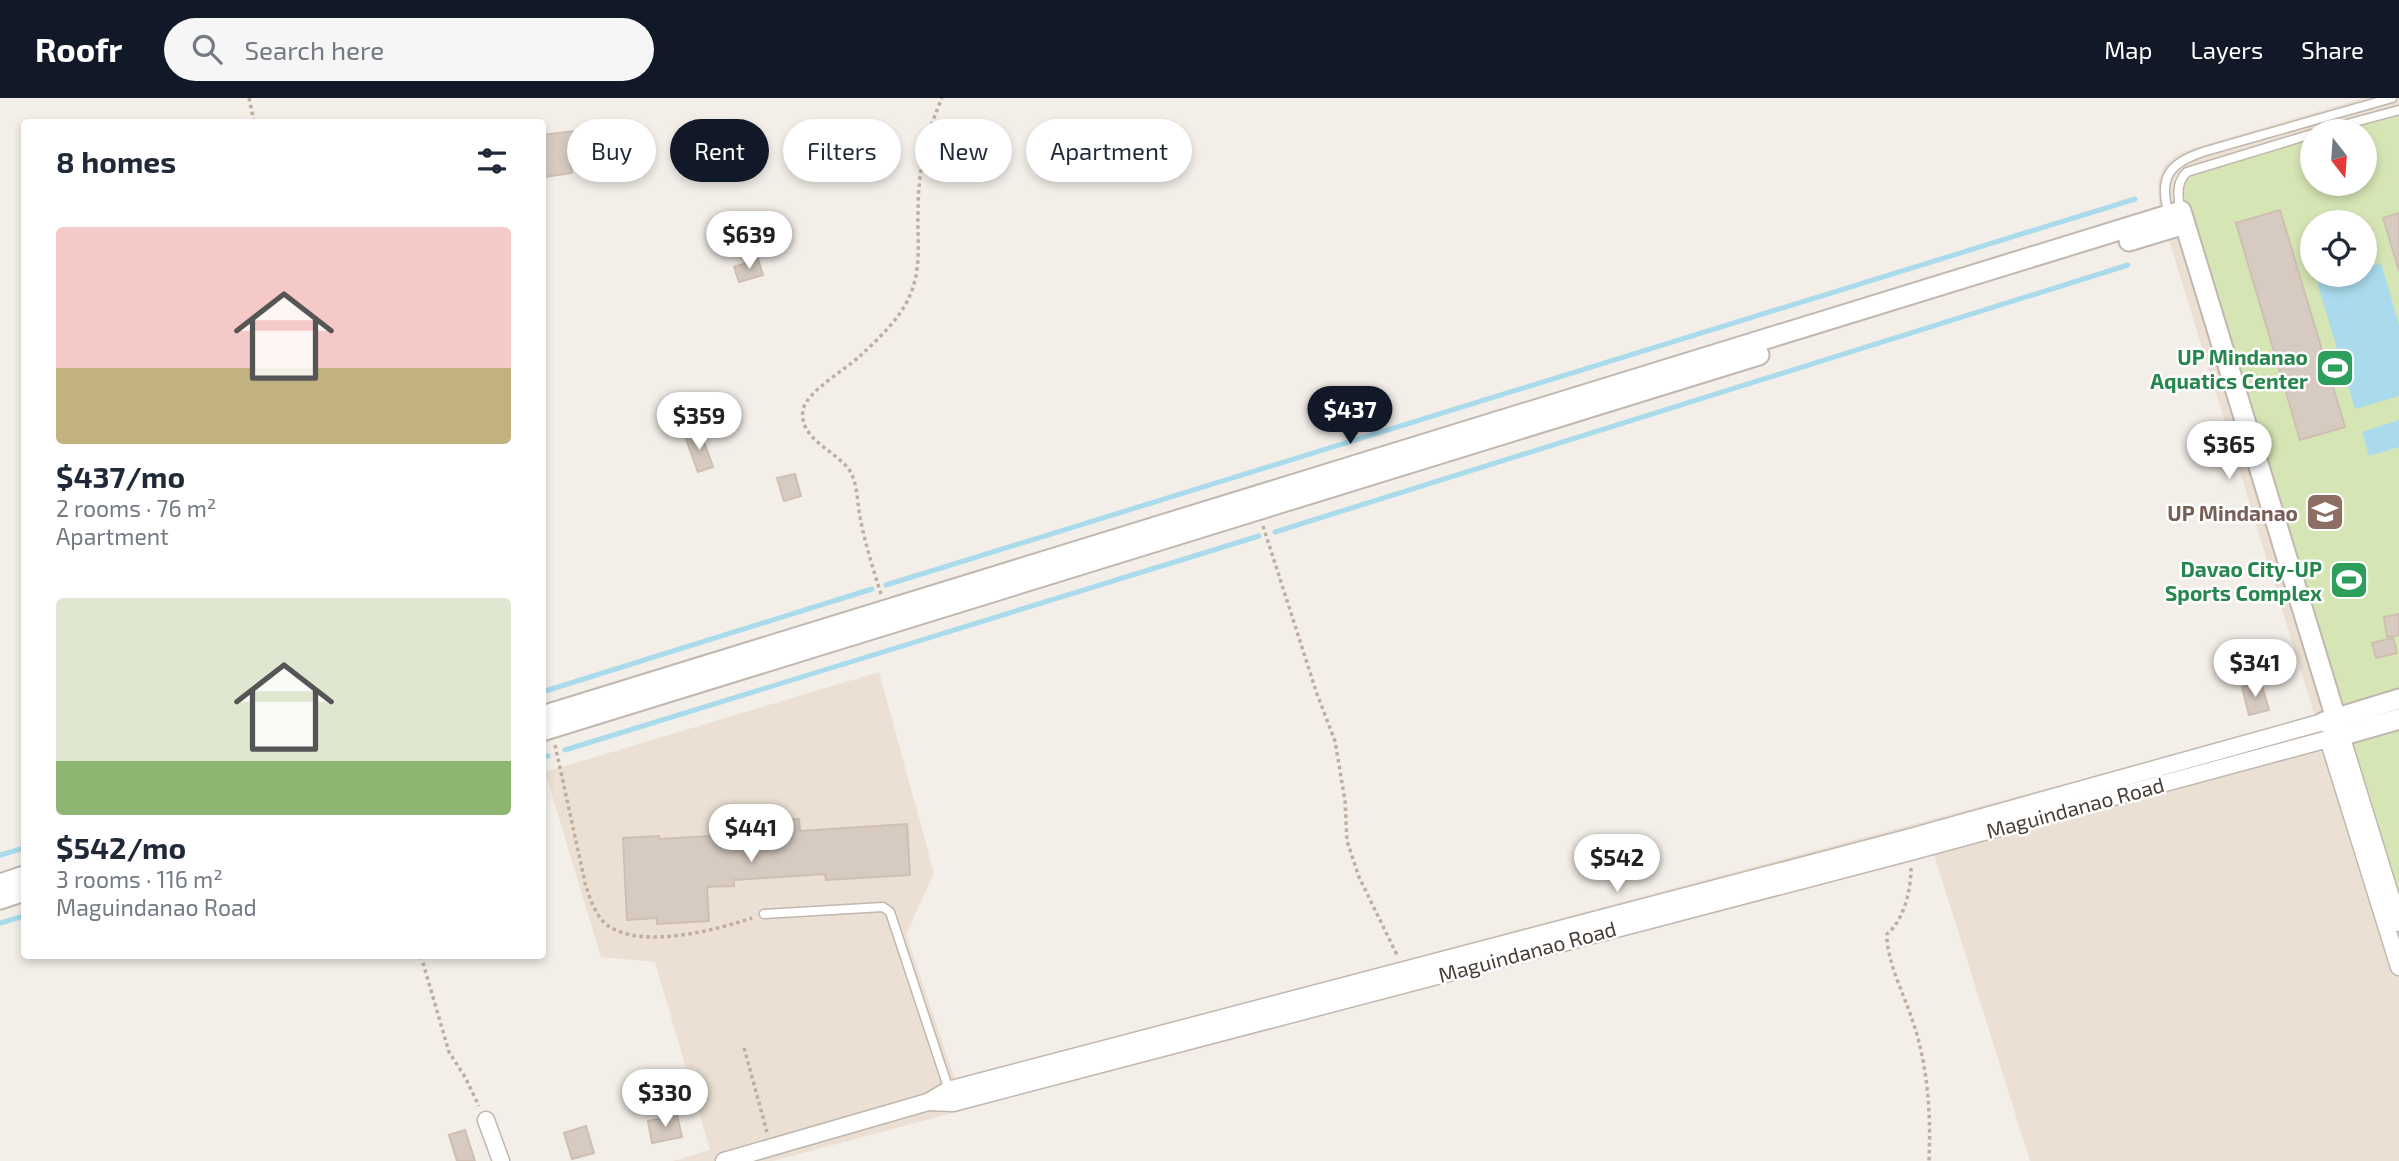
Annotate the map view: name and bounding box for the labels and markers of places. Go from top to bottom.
pin: $639 [708,212,790,271]
place label: UP Mindanao Aquatics Center [2150,344,2308,393]
sports icon: UP Mindanao Aquatics Center [2314,347,2356,389]
pin: $437 [1309,386,1391,446]
pin: $359 [658,392,740,452]
pin: $365 [2188,422,2270,481]
school or university icon: UP Mindanao [2304,491,2346,533]
place label: UP Mindanao [2167,500,2298,525]
place label: Davao City-UP Sports Complex [2165,556,2322,605]
sports icon: Davao City-UP Sports Complex [2328,559,2370,601]
pin: $341 [2214,640,2296,699]
pin: $441 [710,804,792,864]
pin: $542 [1576,834,1658,894]
pin: $330 [624,1070,706,1129]

